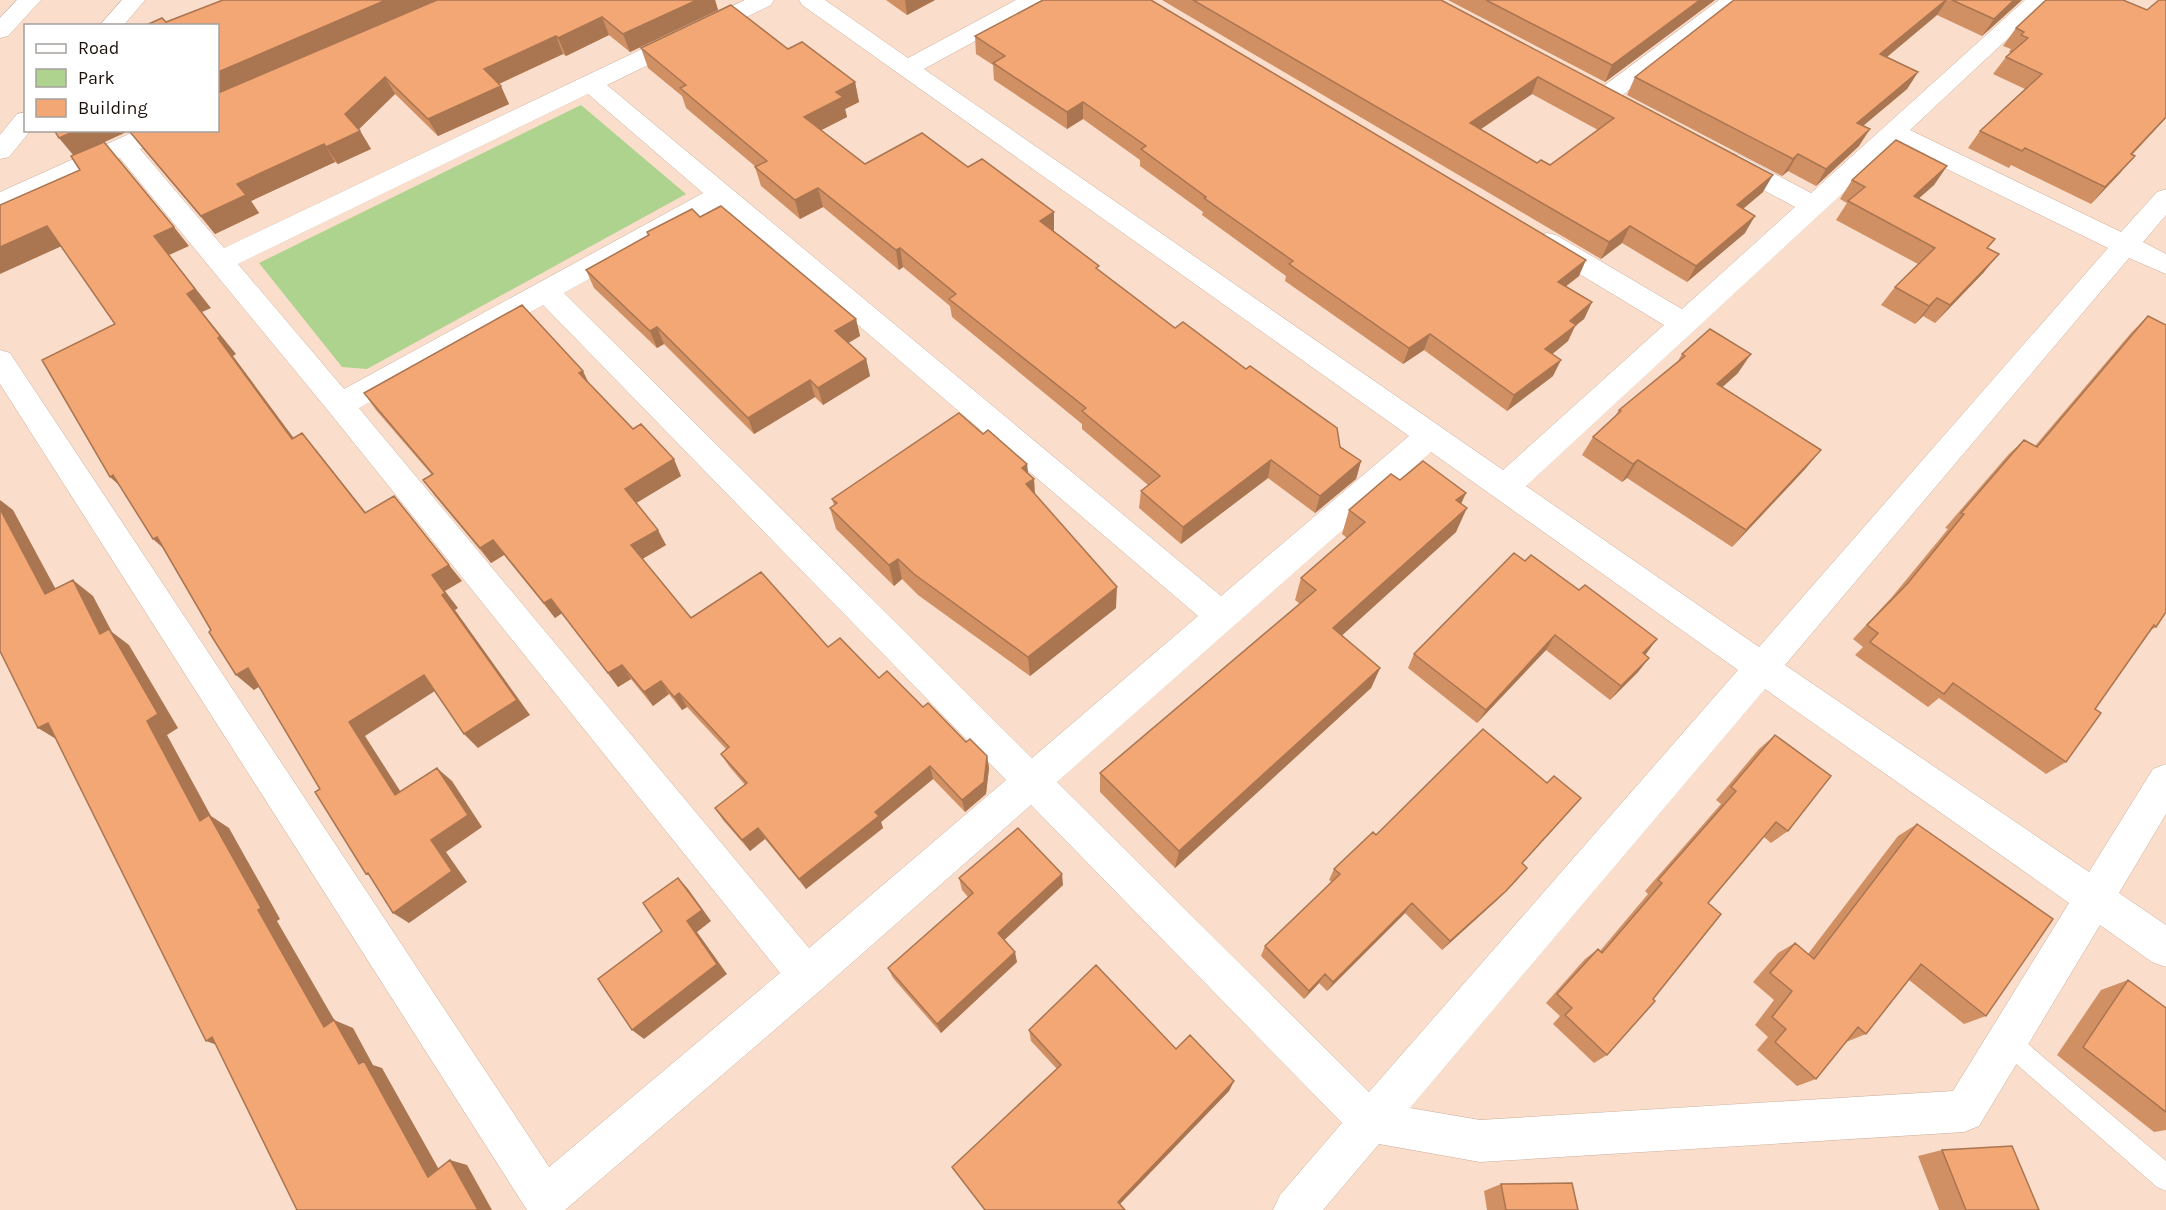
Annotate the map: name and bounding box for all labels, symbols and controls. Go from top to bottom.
legend [24,24,219,132]
text: Road [78,37,119,59]
text: Park [78,67,115,89]
text: Building [78,97,148,119]

